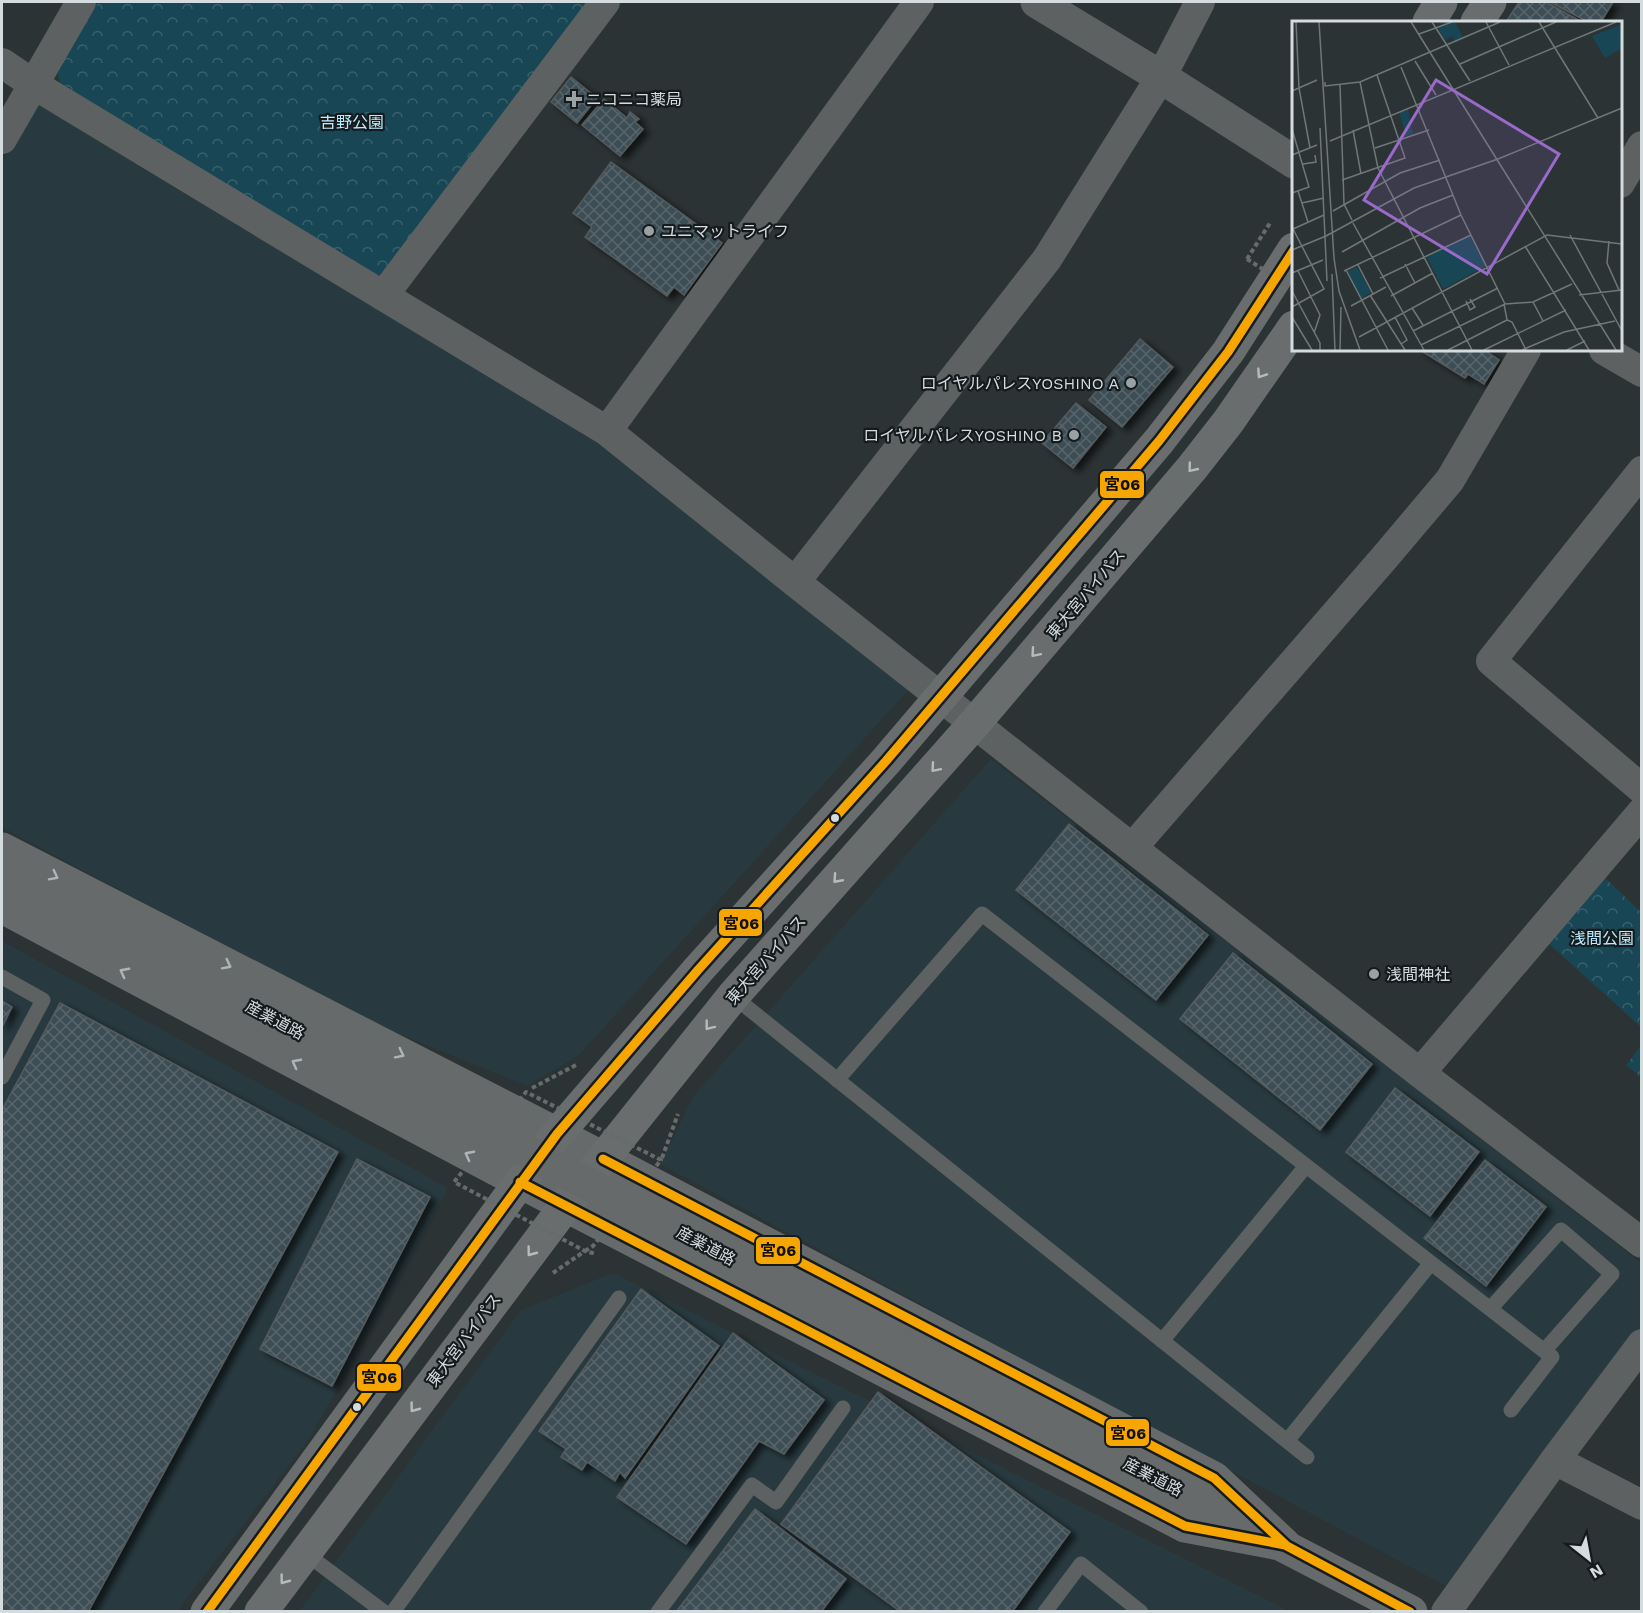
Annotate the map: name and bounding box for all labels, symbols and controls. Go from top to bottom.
inset map [1292,21,1622,351]
place label: ニコニコ薬局 [586,90,682,109]
marker: ニコニコ薬局 [567,92,581,106]
park label: 吉野公園 [320,113,384,132]
place label: ユニマットライフ [661,222,789,241]
marker: ユニマットライフ [642,224,656,238]
one-way arrow [1257,368,1268,379]
place label: ロイヤルパレスYOSHINO A [921,374,1119,393]
marker: ロイヤルパレスYOSHINO A [1124,376,1138,390]
place label: ロイヤルパレスYOSHINO B [863,426,1062,445]
marker: ロイヤルパレスYOSHINO B [1067,428,1081,442]
one-way arrow [1189,461,1200,472]
line badge: 宮06 [1099,470,1145,499]
text: 宮06 [1104,475,1140,494]
street label: 東大宮バイパス [1043,545,1129,643]
one-way arrow [1031,646,1042,657]
one-way arrow [931,761,942,772]
unlabelled marker [829,812,841,824]
one-way arrow [47,868,58,880]
one-way arrow [833,872,844,883]
line badge: 宮06 [718,908,763,937]
street label: 東大宮バイパス [722,912,810,1008]
text: 宮06 [723,914,759,933]
park label: 浅間公園 [1570,929,1634,948]
one-way arrow [221,958,231,969]
place label: 浅間神社 [1386,965,1450,984]
marker: 浅間神社 [1367,967,1381,981]
one-way arrow [120,968,130,979]
street label: 産業道路 [242,997,308,1043]
one-way arrow [706,1019,717,1030]
one-way arrow [394,1047,405,1058]
one-way arrow [292,1059,303,1070]
one-way arrow [464,1151,475,1162]
street label: 産業道路 [673,1223,739,1269]
line badge: 宮06 [755,1236,801,1265]
text: 宮06 [760,1241,796,1260]
one-way arrow [527,1245,538,1256]
street label: 東大宮バイパス [423,1290,505,1390]
line badge: 宮06 [356,1363,402,1392]
text: 宮06 [361,1368,397,1387]
unlabelled marker [351,1401,363,1413]
one-way arrow [410,1401,421,1412]
line badge: 宮06 [1105,1418,1150,1447]
text: 宮06 [1110,1424,1146,1443]
street label: 産業道路 [1120,1454,1186,1500]
north arrow [1559,1529,1619,1589]
text: N [1586,1560,1606,1583]
one-way arrow [280,1574,291,1585]

